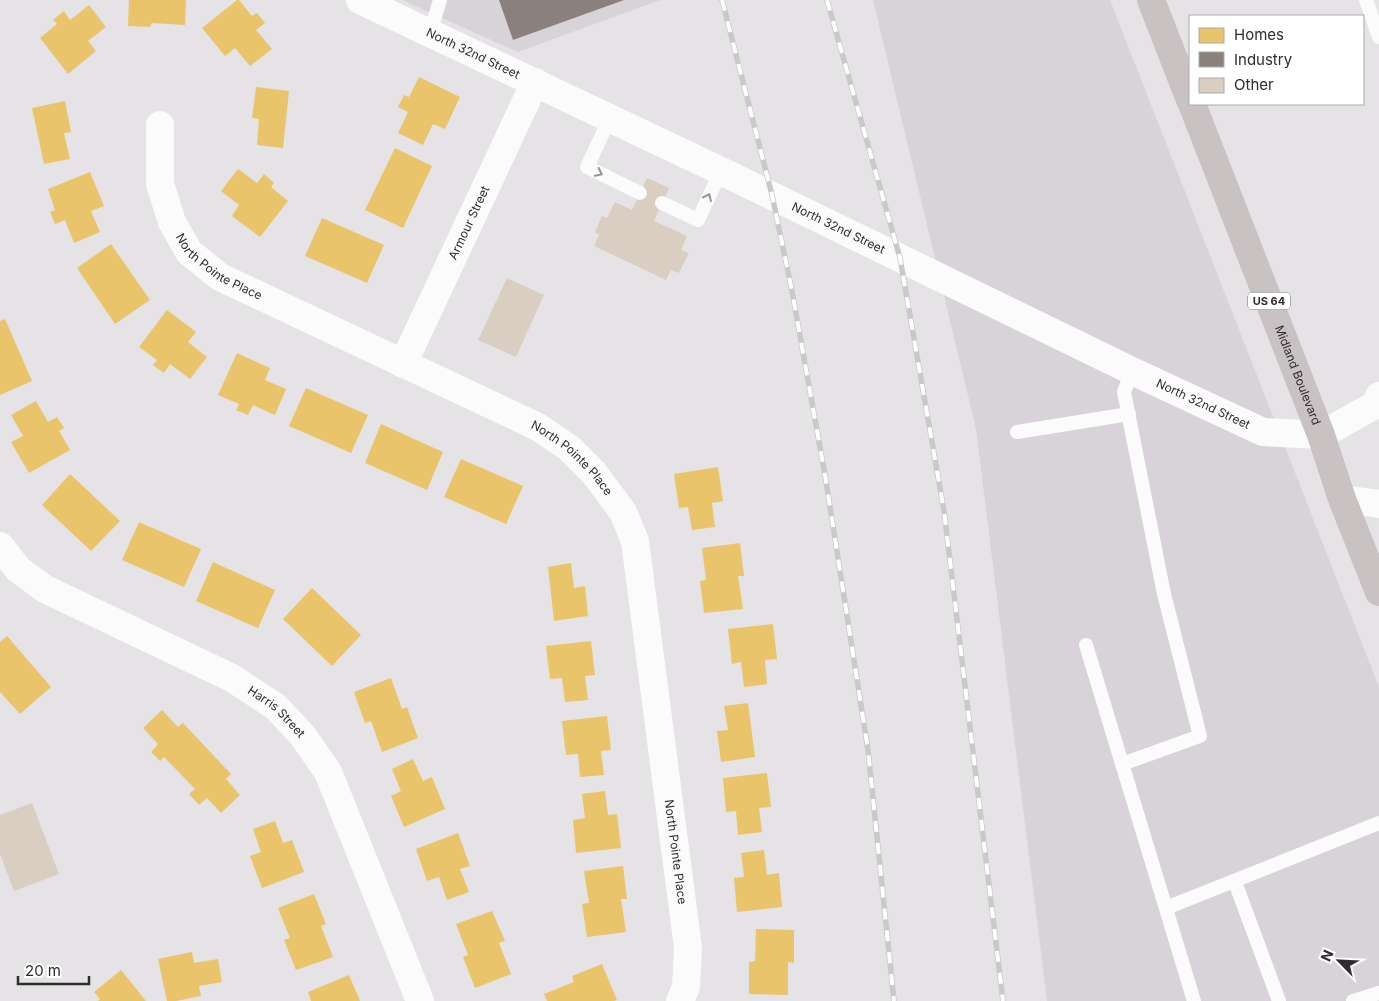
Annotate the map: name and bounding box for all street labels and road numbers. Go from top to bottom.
street label: North 32nd Street [424,24,522,82]
street label: Armour Street [445,183,492,262]
street label: North 32nd Street [790,199,888,257]
street label: North Pointe Place [173,231,265,303]
road number: US 64 [1248,292,1290,310]
street label: Midland Boulevard [1272,323,1324,427]
street label: North 32nd Street [1154,375,1253,432]
street label: North Pointe Place [529,417,616,498]
street label: Harris Street [245,682,309,741]
street label: North Pointe Place [662,798,690,905]

